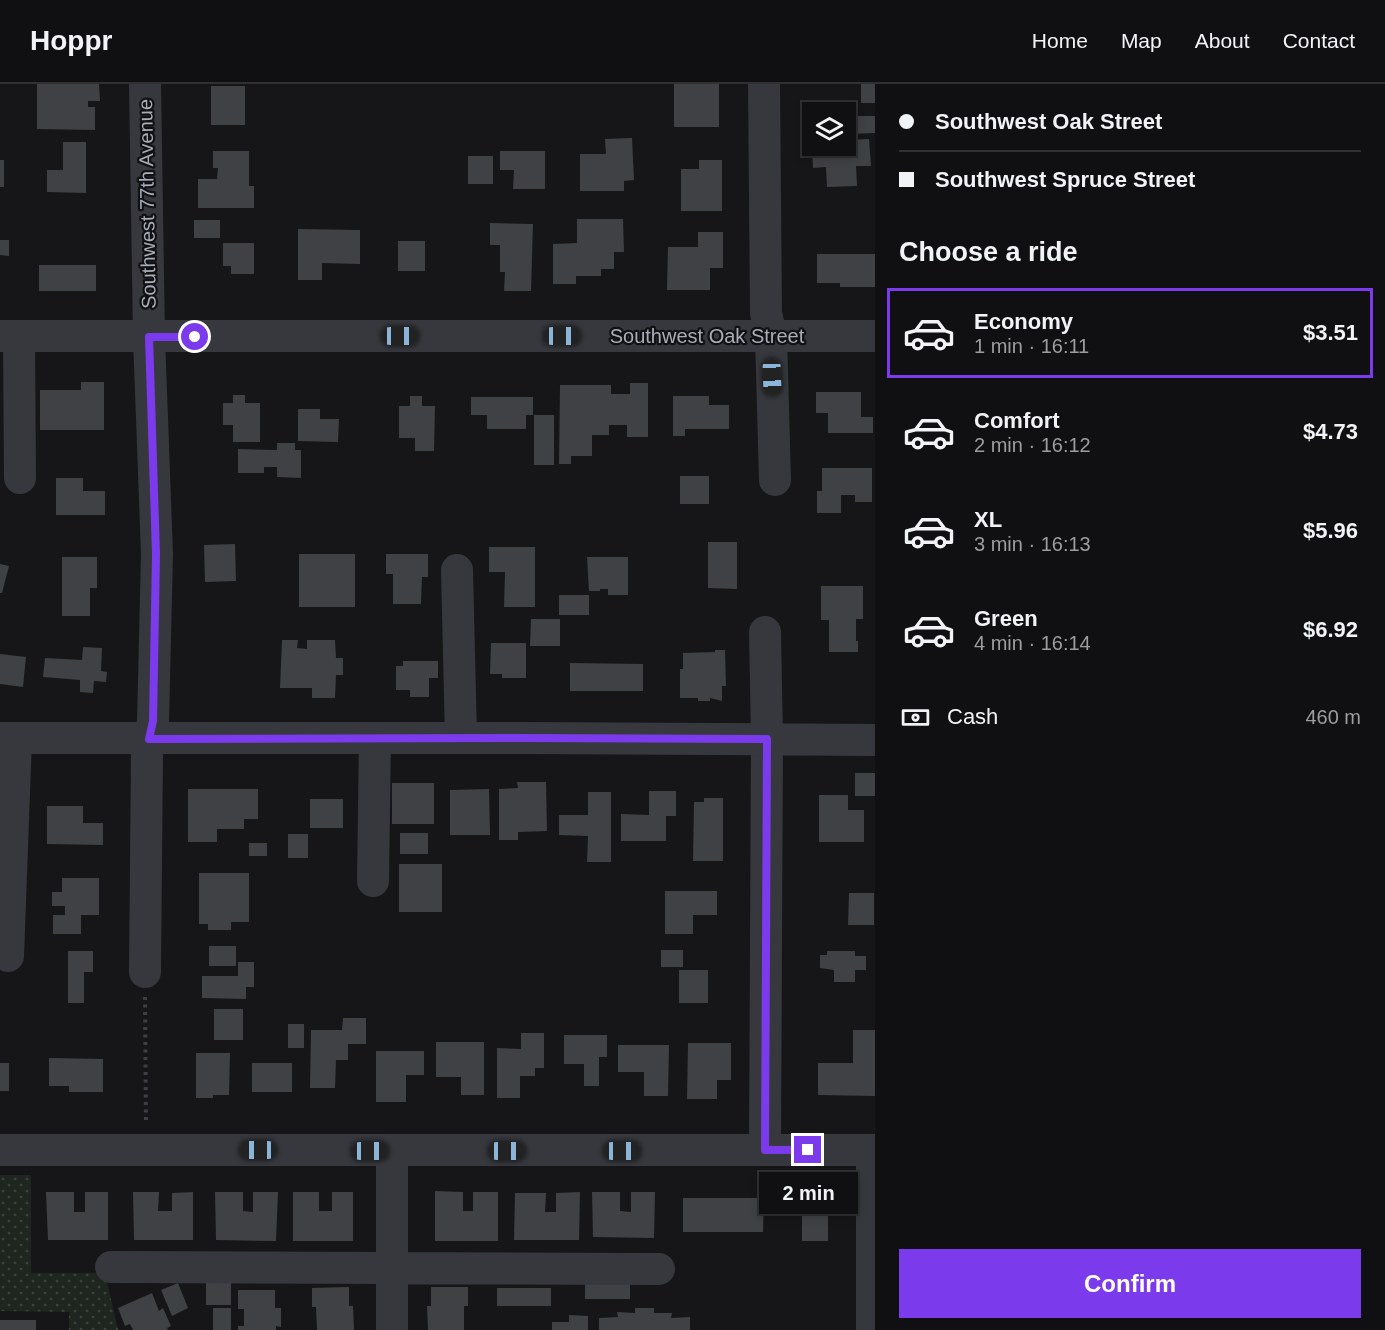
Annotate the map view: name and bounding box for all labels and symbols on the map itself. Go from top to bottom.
street label: Southwest 77th Avenue [134,99,160,309]
route start [181,323,208,350]
street label: Southwest Oak Street [610,325,805,347]
car [382,327,418,345]
car [544,327,580,345]
car [762,359,782,395]
route end [794,1136,821,1163]
car [240,1141,276,1159]
car [352,1142,388,1160]
car [489,1142,525,1160]
car [604,1142,640,1160]
callout: 2 min [758,1171,858,1213]

